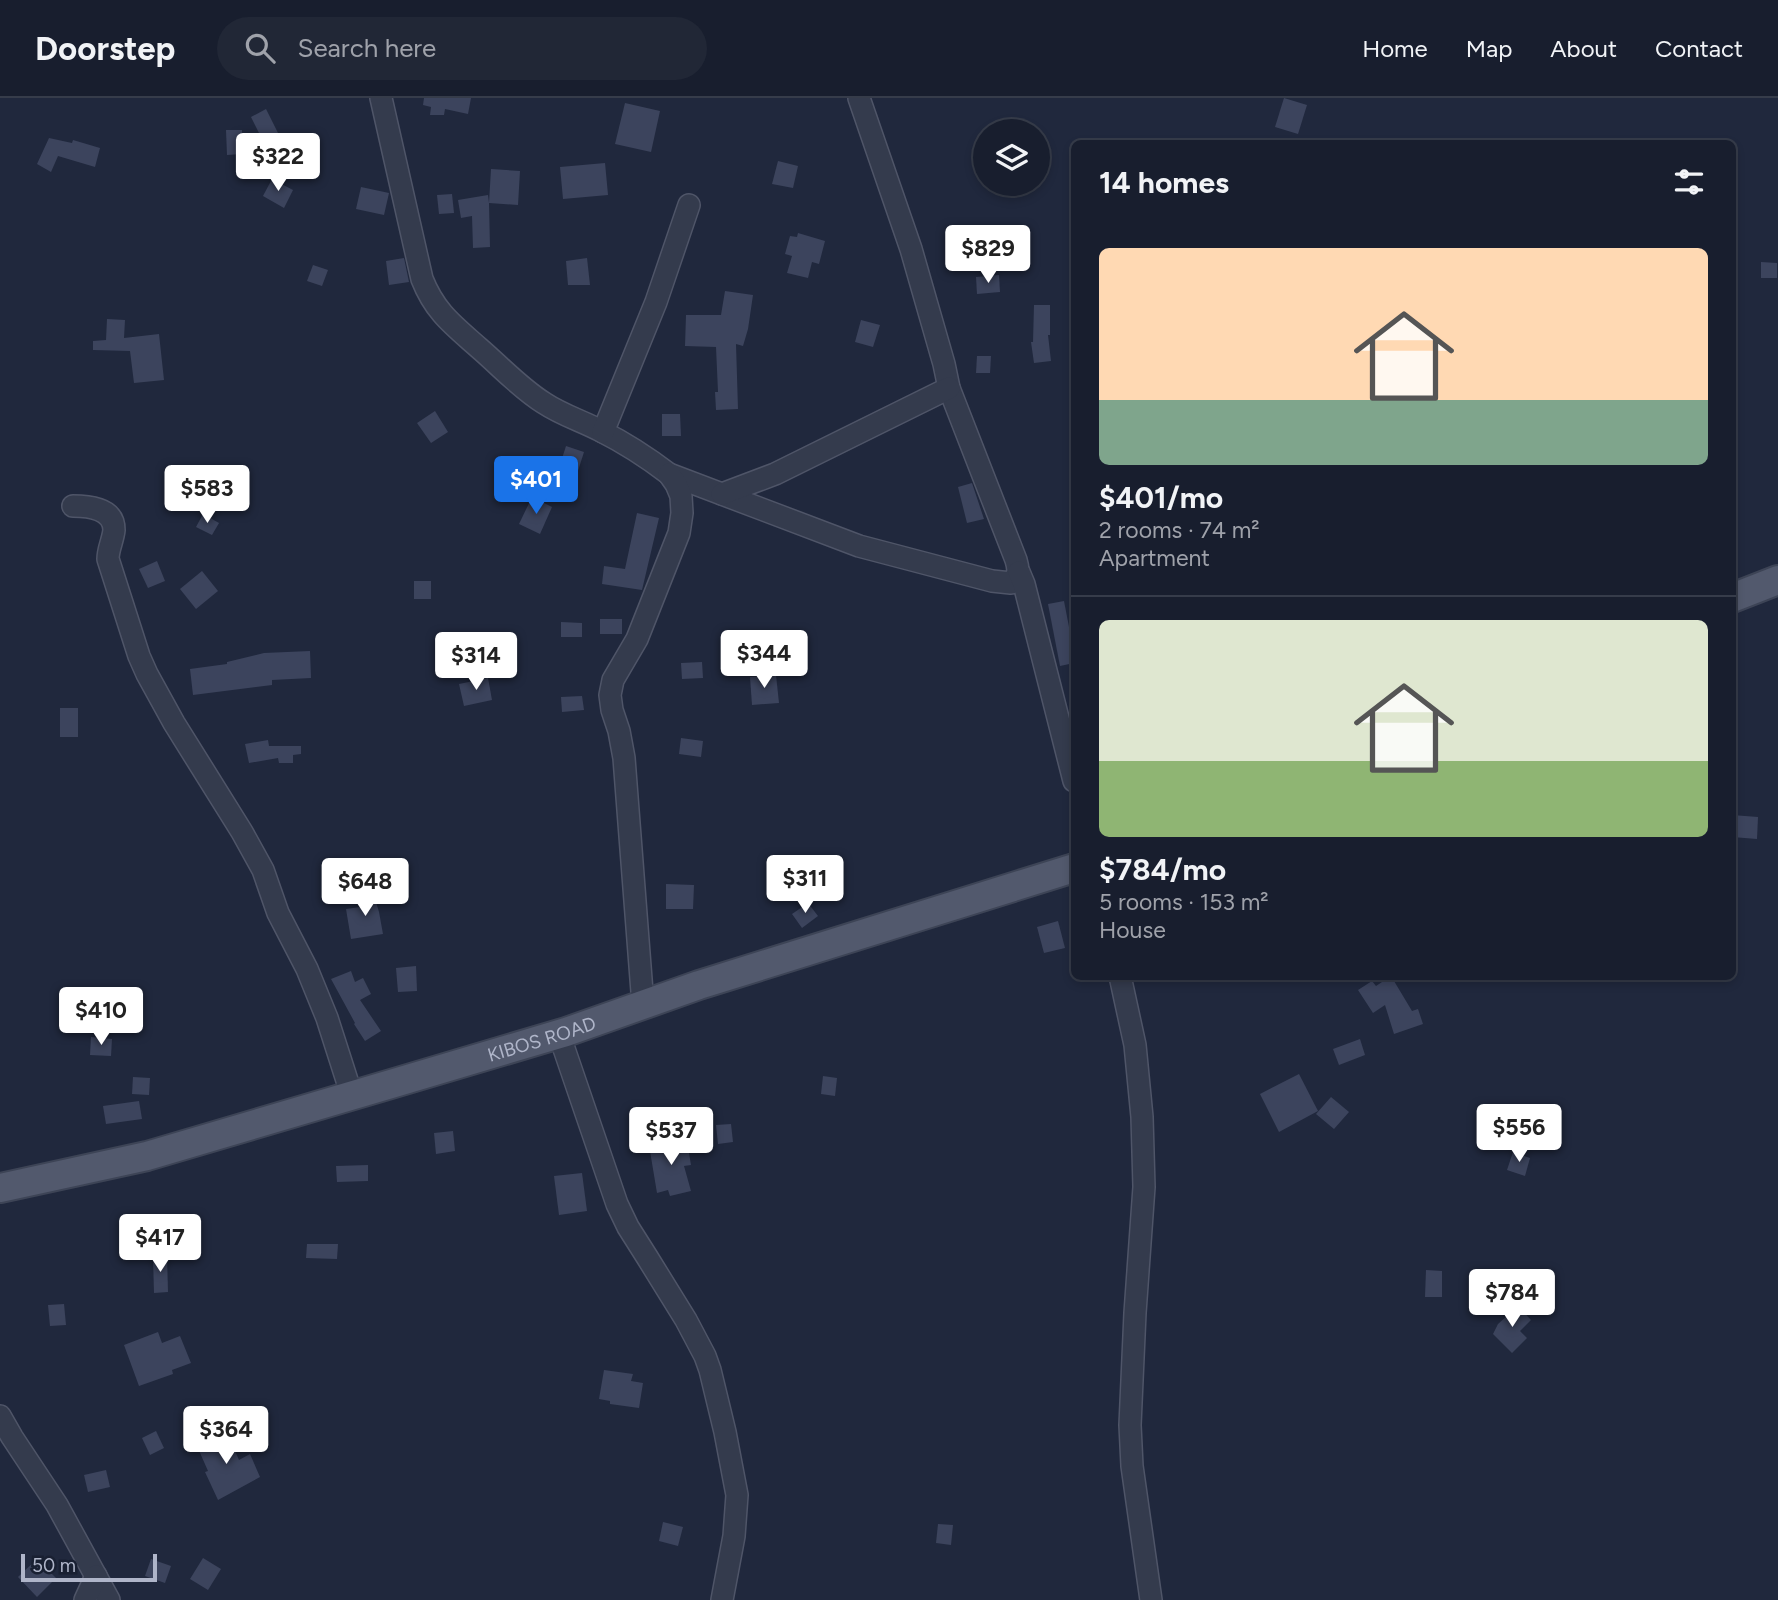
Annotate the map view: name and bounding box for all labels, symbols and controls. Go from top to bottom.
search box [217,17,707,80]
text: Doorstep [35,29,175,68]
icon: search [241,29,279,67]
text: Search here [297,32,436,64]
text: Home [1362,34,1428,63]
text: Map [1466,34,1512,63]
text: About [1550,34,1617,63]
text: Contact [1655,34,1743,63]
map controls [973,119,1050,196]
button: layers [973,119,1050,196]
pin: $322 [237,134,319,193]
text: $322 [252,142,304,170]
icon: filters [1670,163,1708,201]
text: 14 homes [1099,164,1229,201]
pin: $829 [947,226,1029,285]
text: $829 [961,234,1015,262]
icon: home [1341,293,1467,419]
pin: $401 [495,456,577,516]
text: $401 [510,465,562,493]
pin: $583 [166,466,248,525]
text: $583 [181,474,233,502]
text: $401/mo [1099,479,1223,516]
text: 2 rooms · 74 m² [1099,516,1260,544]
text: Apartment [1099,544,1210,572]
pin: $344 [723,630,805,690]
pin: $314 [435,632,517,692]
text: $344 [737,639,791,667]
text: $314 [451,641,501,669]
icon: home [1341,665,1467,791]
text: $784/mo [1099,851,1226,888]
pin: $311 [764,856,846,915]
pin: $648 [324,858,406,918]
text: $311 [783,864,827,892]
text: $648 [338,867,392,895]
text: 5 rooms · 153 m² [1099,888,1269,916]
text: House [1099,916,1166,944]
pin: $410 [60,988,142,1047]
text: $410 [75,996,127,1024]
street label: KIBOS ROAD [485,1011,599,1066]
pin: $556 [1478,1104,1560,1164]
pin: $537 [630,1108,712,1167]
text: $556 [1493,1113,1545,1141]
text: $537 [645,1116,697,1144]
pin: $417 [119,1214,201,1274]
text: $417 [135,1223,185,1251]
pin: $784 [1471,1270,1553,1329]
text: $784 [1485,1278,1539,1306]
pin: $364 [185,1406,267,1466]
text: $364 [199,1415,253,1443]
scale bar [21,1551,158,1583]
text: 50 m [32,1554,76,1577]

